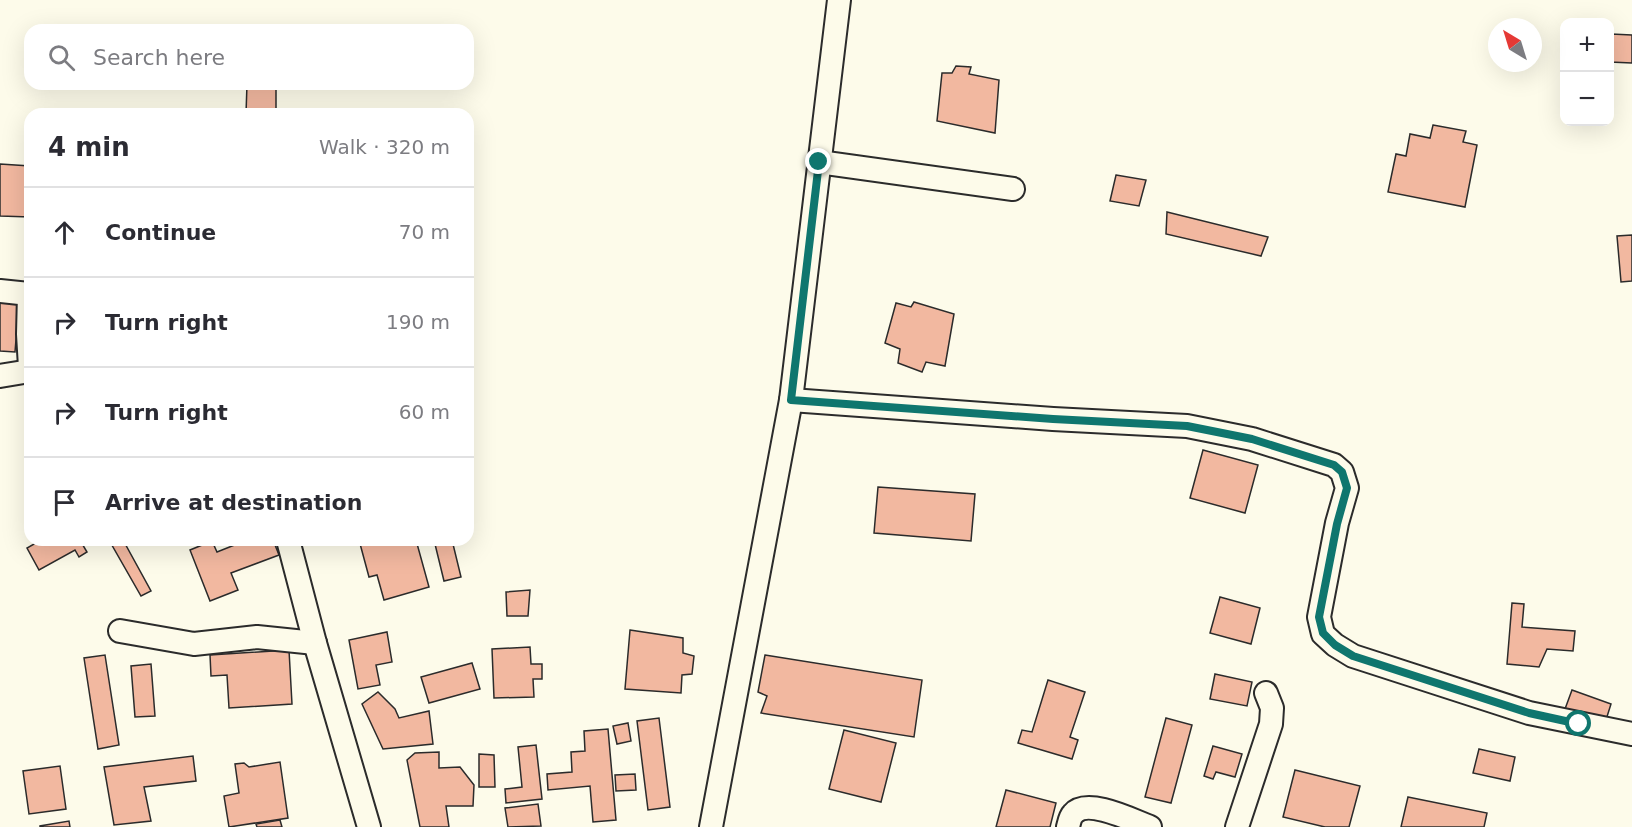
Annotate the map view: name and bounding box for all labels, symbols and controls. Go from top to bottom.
north arrow [1488,18,1542,72]
map controls [1560,18,1614,126]
button: + [1560,18,1614,72]
search box [24,24,474,90]
icon: search [45,41,78,74]
text: Search here [93,45,225,70]
button: − [1560,72,1614,126]
text: 4 min [48,132,130,162]
text: Walk · 320 m [319,135,450,159]
route end [805,148,831,174]
icon: ahead [48,216,81,249]
text: Continue [105,220,216,245]
text: 70 m [399,220,450,244]
icon: right [48,306,81,339]
text: Turn right [105,310,228,335]
text: 190 m [386,310,450,334]
icon: right [48,396,81,429]
text: Turn right [105,400,228,425]
text: 60 m [399,400,450,424]
icon: arrive [48,486,81,519]
text: Arrive at destination [105,490,362,515]
route start [1565,710,1591,736]

